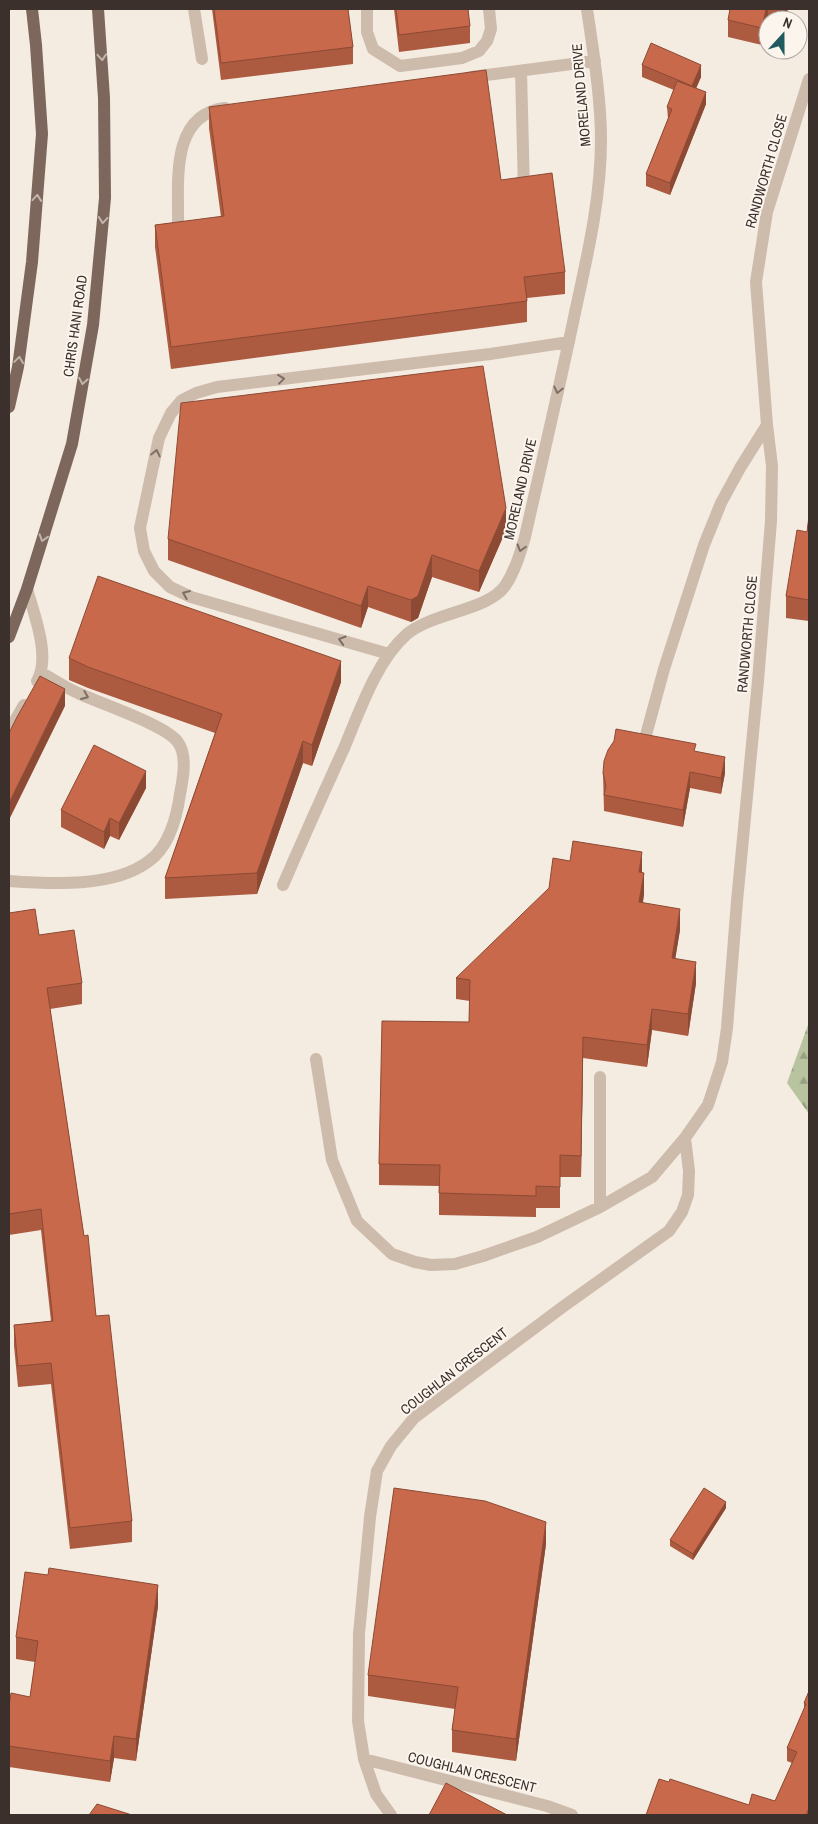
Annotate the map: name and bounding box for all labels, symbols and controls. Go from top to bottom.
north arrow [758,10,808,60]
text: N [781,13,795,33]
street label: MORELAND DRIVE [568,43,594,147]
one-way arrow [96,54,107,62]
street label: RANDWORTH CLOSE [741,112,791,230]
one-way arrow [32,194,43,202]
one-way arrow [97,216,108,224]
street label: CHRIS HANI ROAD [59,274,91,378]
one-way arrow [14,355,24,364]
one-way arrow [277,375,286,385]
one-way arrow [78,376,88,385]
one-way arrow [553,385,564,394]
street label: MORELAND DRIVE [500,437,540,541]
one-way arrow [150,449,161,458]
one-way arrow [39,534,49,542]
one-way arrow [517,544,527,552]
street label: RANDWORTH CLOSE [733,575,761,693]
one-way arrow [182,590,191,601]
one-way arrow [338,636,347,646]
one-way arrow [80,690,89,701]
street label: COUGHLAN CRESCENT [397,1323,511,1419]
street label: COUGHLAN CRESCENT [406,1747,538,1797]

